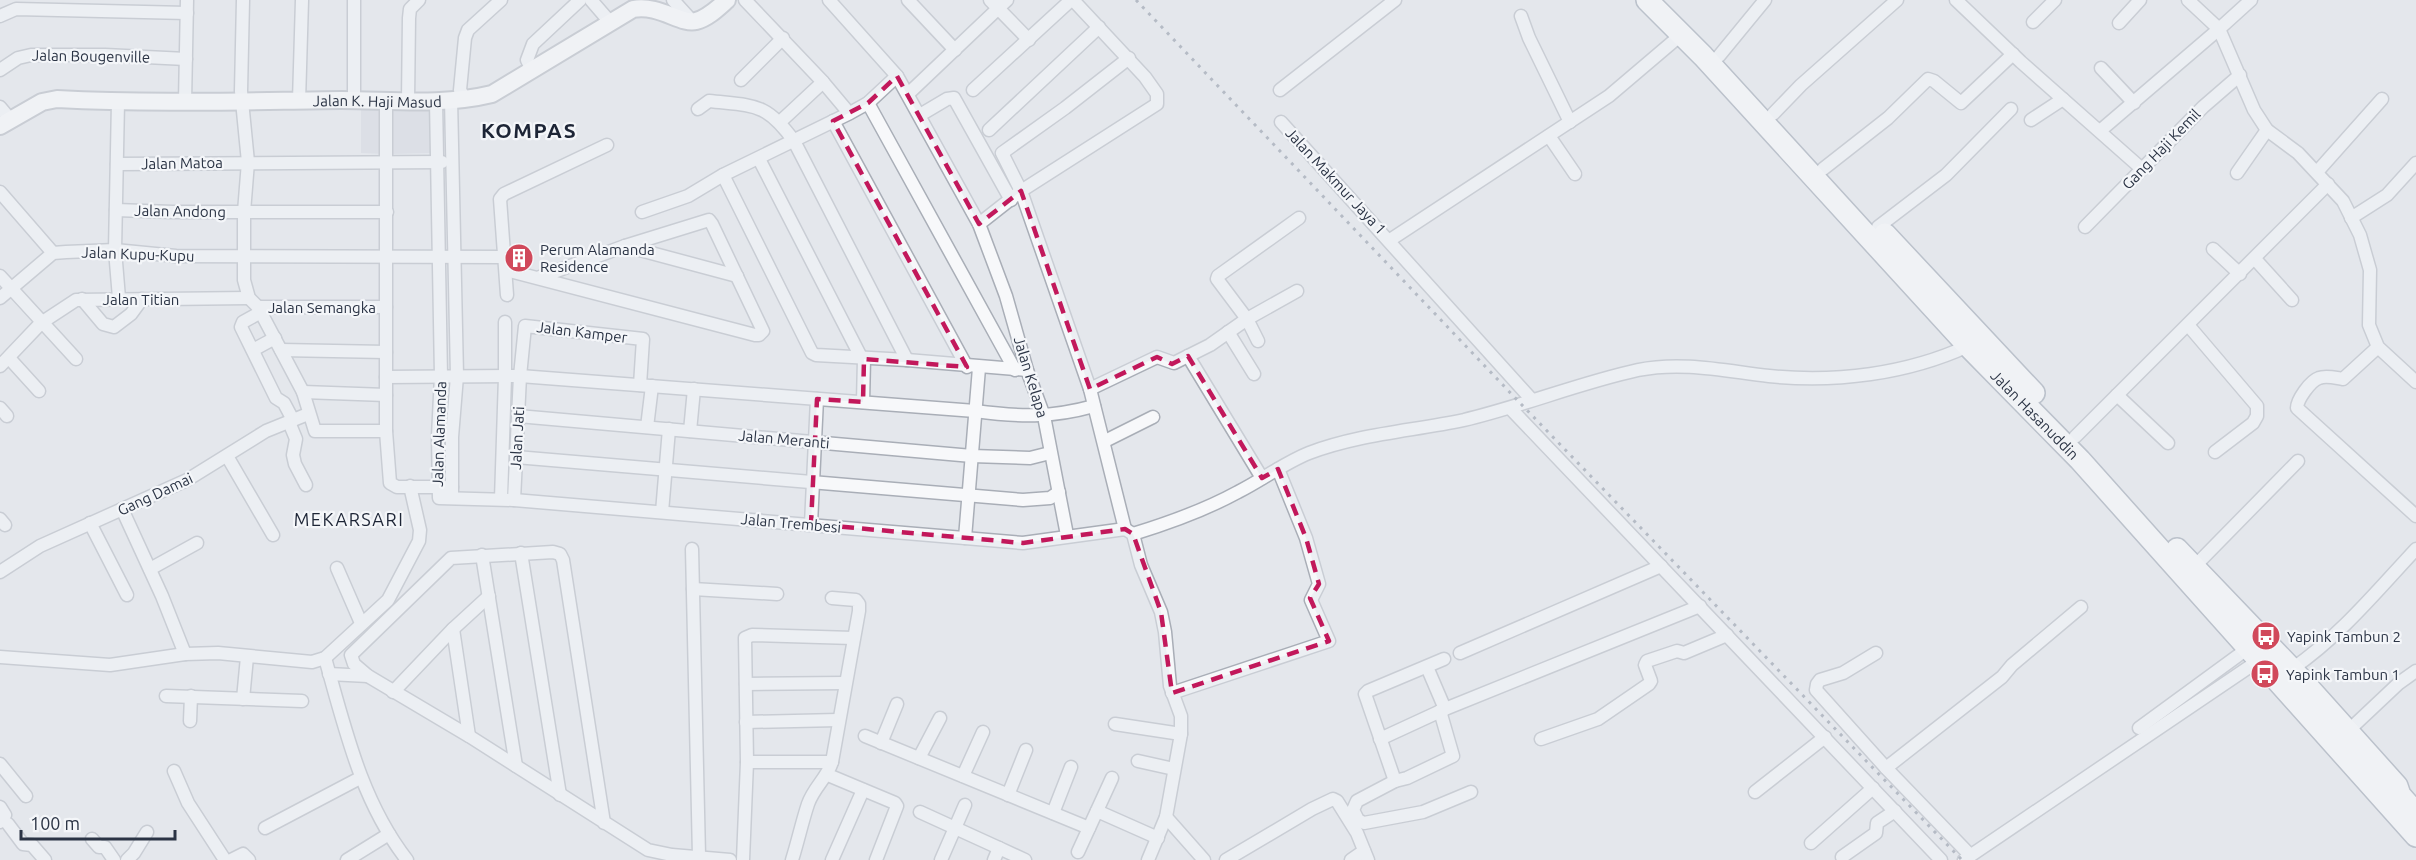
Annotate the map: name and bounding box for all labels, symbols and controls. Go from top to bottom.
street label: Jalan Bougenville [32,46,150,66]
street label: Jalan K. Haji Masud [313,91,442,110]
street label: Gang Haji Kemil [2118,105,2204,193]
district label: KOMPAS [481,118,577,142]
street label: Jalan Makmur Jaya 1 [1282,124,1390,238]
street label: Jalan Matoa [141,154,223,172]
street label: Jalan Andong [134,202,226,220]
place label: Perum Alamanda Residence [540,241,655,275]
building icon: Perum Alamanda Residence [503,242,535,274]
street label: Jalan Kupu-Kupu [81,244,195,264]
street label: Jalan Titian [103,291,179,308]
street label: Jalan Semangka [268,299,376,316]
street label: Jalan Kamper [536,318,629,346]
street label: Jalan Kelapa [1011,334,1051,420]
street label: Jalan Hasanuddin [1988,366,2083,463]
street label: Jalan Alamanda [429,381,449,487]
street label: Jalan Jati [507,406,527,470]
street label: Jalan Meranti [738,427,830,451]
street label: Gang Damai [115,469,195,519]
district label: MEKARSARI [294,509,404,529]
street label: Jalan Trembesi [740,510,842,536]
bus stop icon: Yapink Tambun 2 [2250,620,2282,652]
place label: Yapink Tambun 2 [2287,628,2401,645]
bus stop icon: Yapink Tambun 1 [2249,658,2281,690]
place label: Yapink Tambun 1 [2286,666,2400,683]
scale bar [21,803,176,841]
text: 100 m [30,813,80,833]

